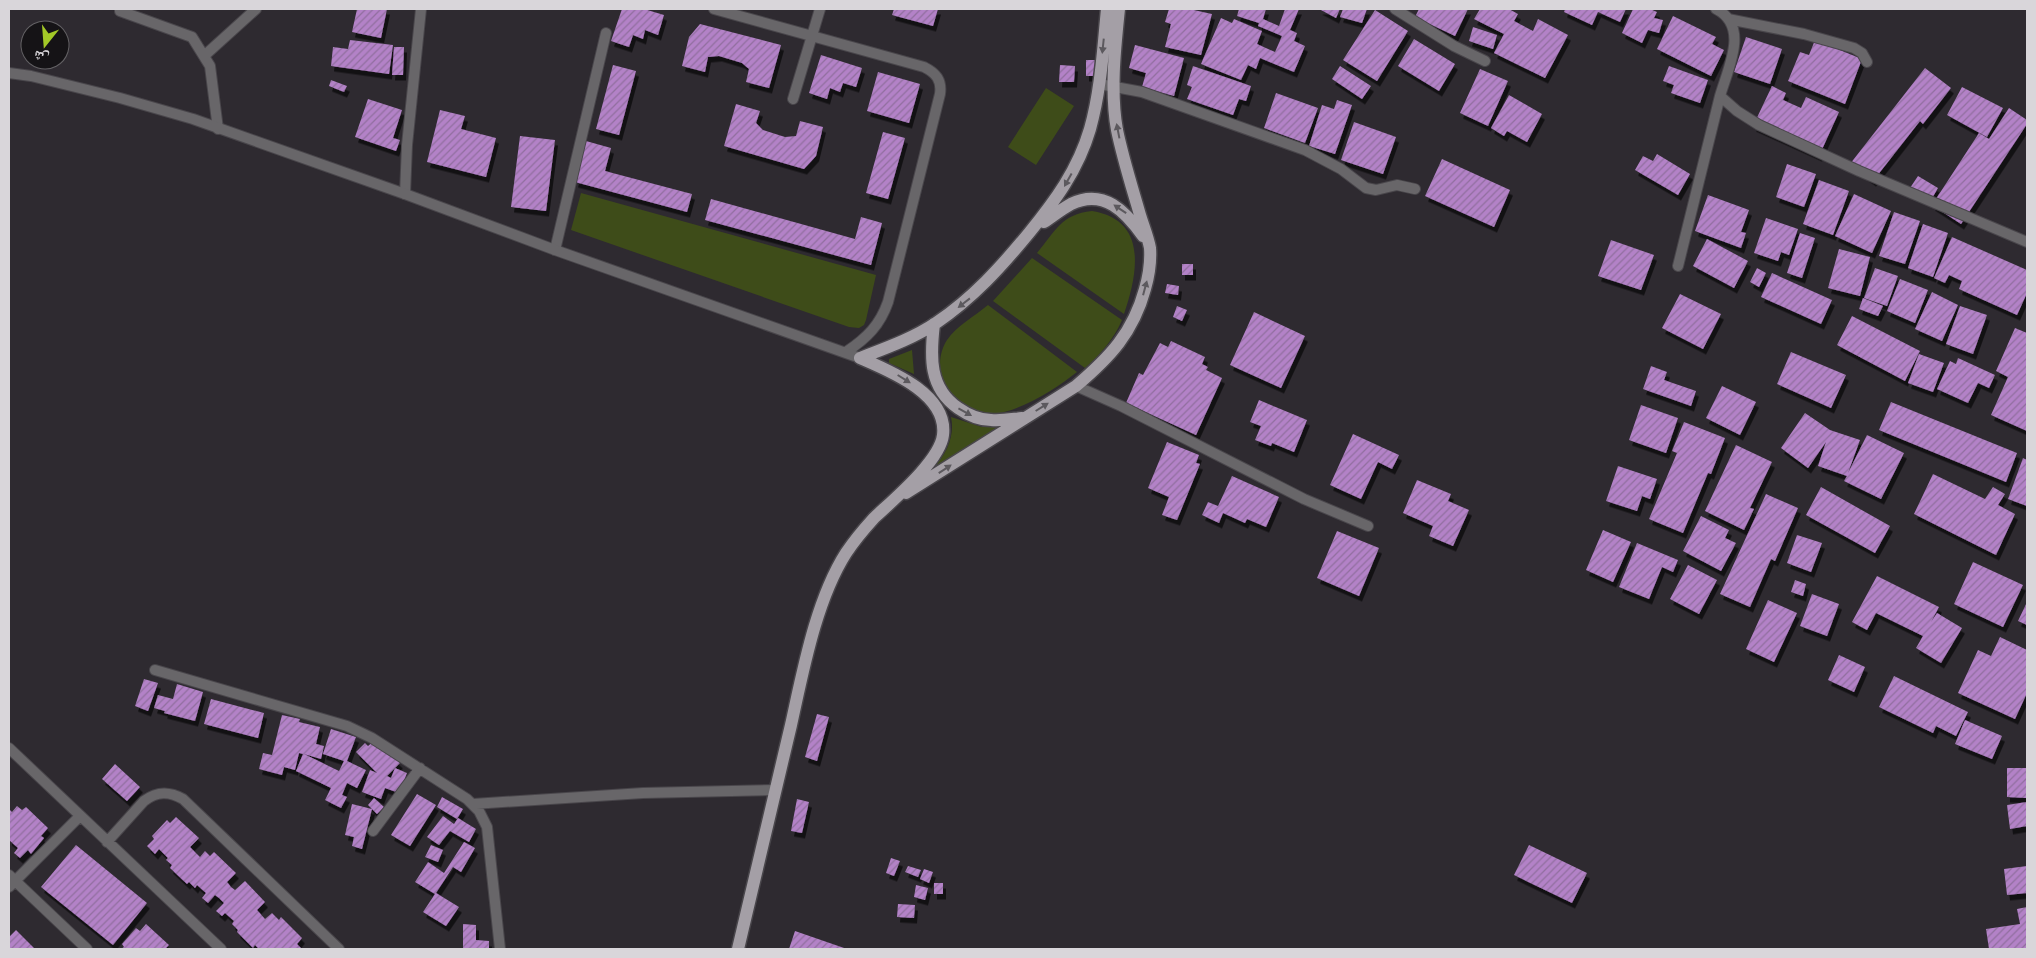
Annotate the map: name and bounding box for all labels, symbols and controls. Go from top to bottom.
north arrow [20,20,70,70]
one-way arrow [1099,39,1107,55]
text: ش [32,47,51,67]
one-way arrow [1113,122,1121,138]
one-way arrow [1064,173,1073,186]
one-way arrow [1113,204,1126,214]
one-way arrow [1142,280,1150,295]
one-way arrow [957,297,970,308]
one-way arrow [897,375,910,384]
one-way arrow [1036,402,1049,411]
one-way arrow [958,408,972,416]
one-way arrow [939,464,952,473]

